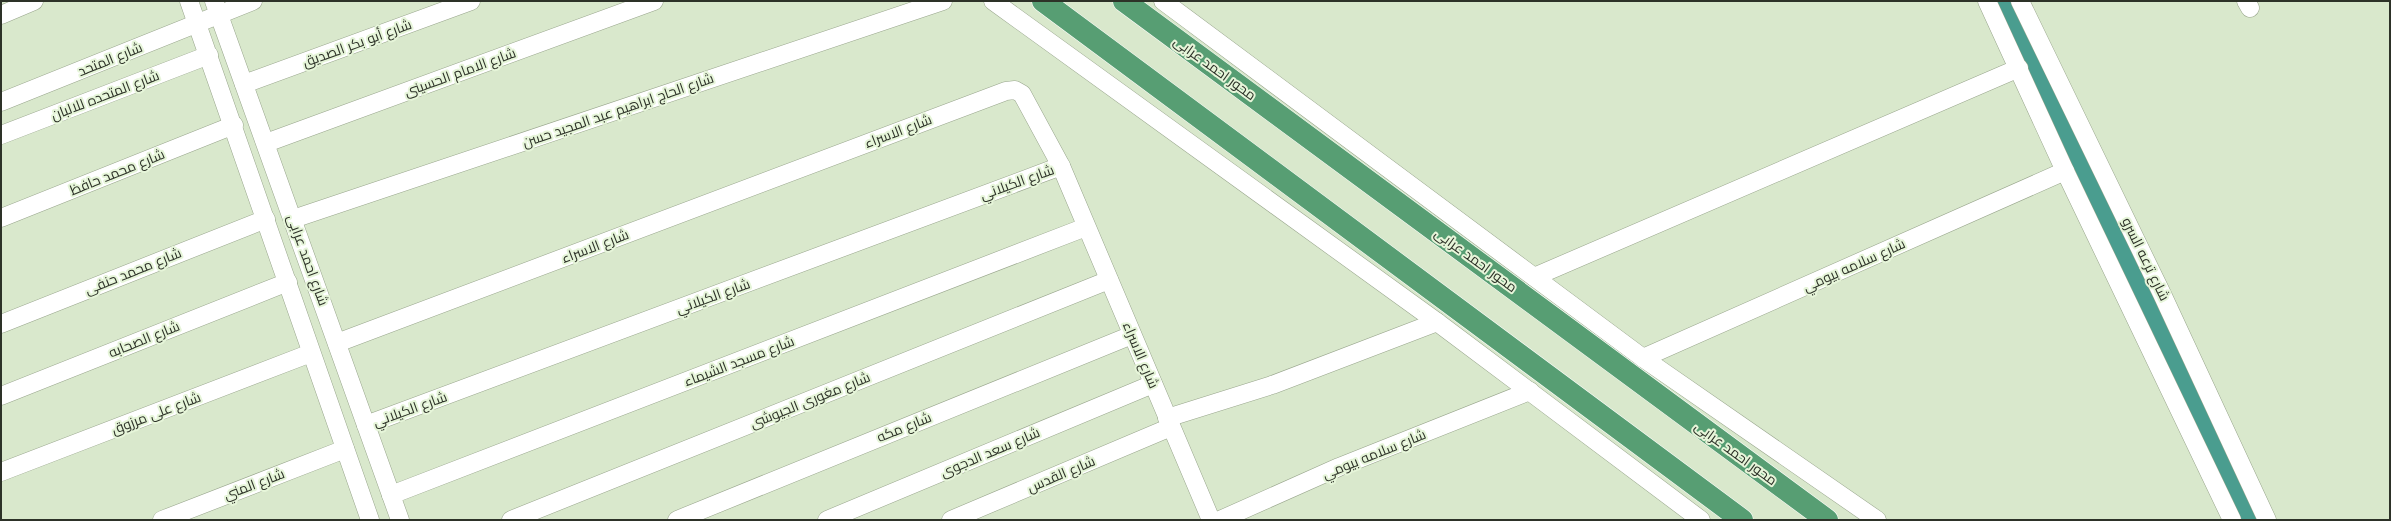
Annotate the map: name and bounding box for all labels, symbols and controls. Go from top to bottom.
street label: شارع أبو بكر الصديق [300,15,414,71]
street label: محور احمد عرابى [1171,33,1259,103]
street label: شارع المتحد [75,39,145,80]
street label: شارع الامام الحسينى [402,44,519,101]
street label: شارع المتحده للالبان [49,67,162,124]
street label: شارع الحاج ابراهيم عبد المجيد حسن [520,70,716,152]
street label: شارع الاسراء [862,111,934,152]
street label: شارع محمد حافظ [67,146,167,199]
street label: شارع الكيلاني [978,161,1058,207]
street label: شارع احمد عرابى [283,212,332,308]
street label: شارع ترعه السرو [2118,215,2173,304]
street label: محور احمد عرابى [1432,225,1520,295]
street label: شارع الاسراء [559,226,631,267]
street label: شارع سلامه بيومي [1800,235,1909,298]
street label: شارع محمد حنفى [82,244,184,299]
street label: شارع الكيلاني [674,275,754,321]
street label: شارع الصحابه [106,318,182,361]
street label: شارع الاسراء [1119,319,1162,391]
street label: شارع مسجد الشيماء [682,333,797,390]
street label: شارع مغورى الجيوشى [748,369,873,432]
street label: شارع الكيلاني [371,388,451,434]
street label: شارع على مرزوق [109,389,203,438]
street label: شارع مكه [874,409,934,446]
street label: محور احمد عرابى [1692,418,1780,488]
street label: شارع سعد الدجوى [938,424,1042,481]
street label: شارع سلامه بيومي [1320,426,1430,486]
street label: شارع القدس [1025,453,1098,496]
street label: شارع المني [221,465,288,507]

